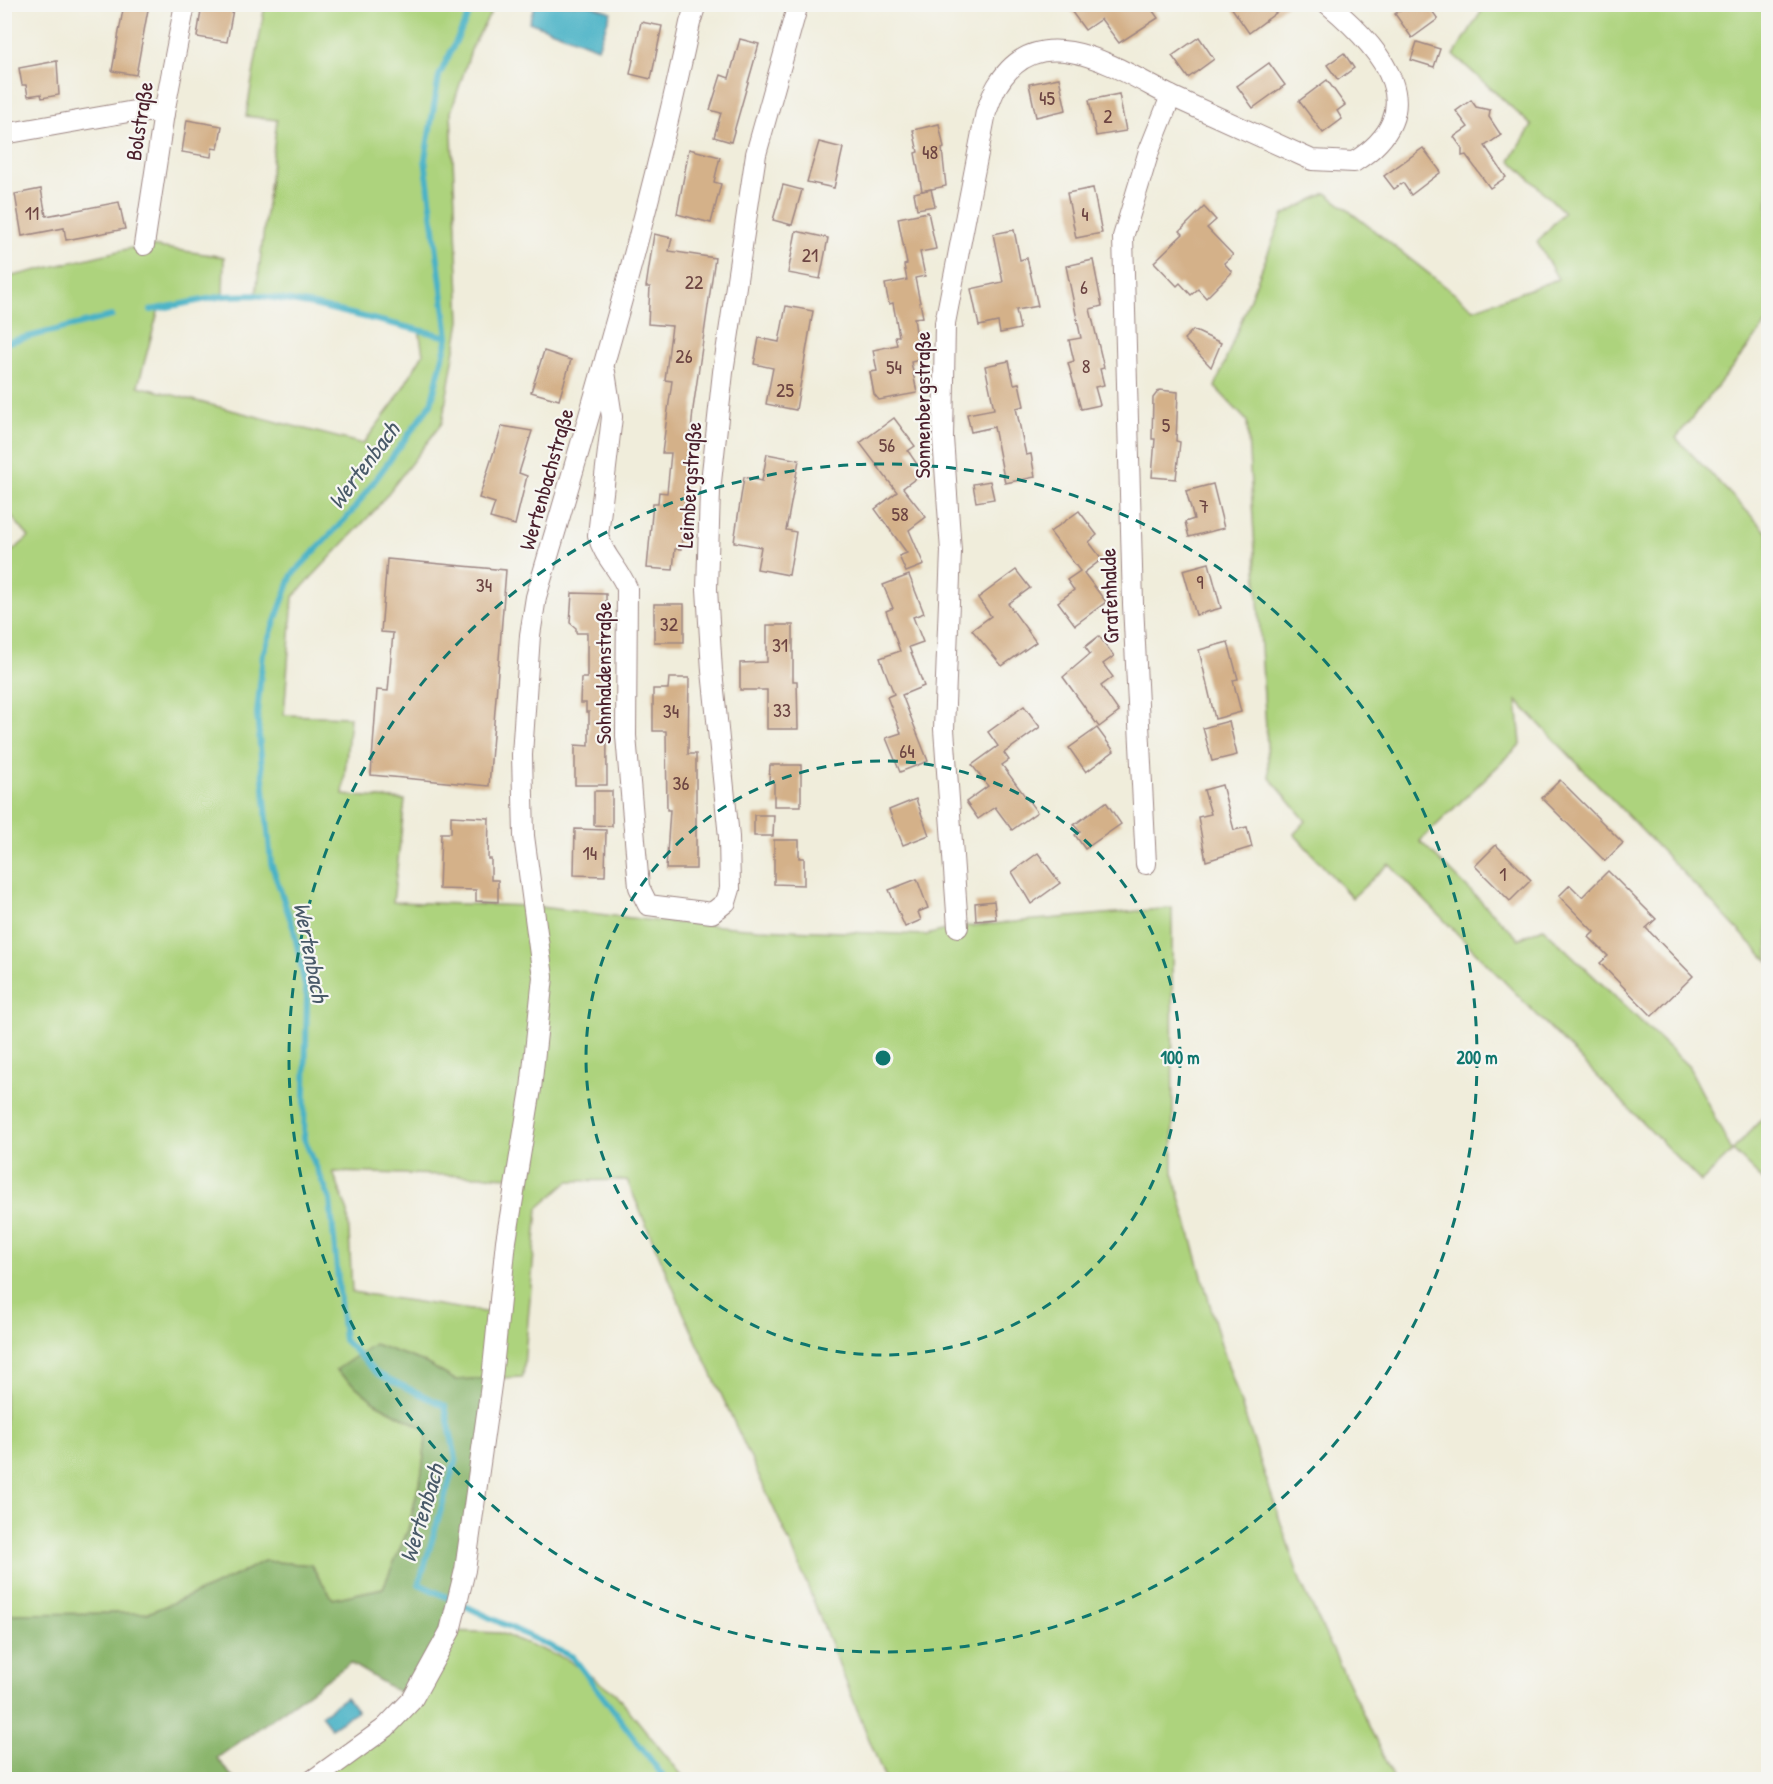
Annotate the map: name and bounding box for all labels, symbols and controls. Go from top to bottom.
street label: Bolstraße [118,79,160,163]
house number: 45 [1039,84,1056,111]
house number: 2 [1103,102,1113,129]
house number: 48 [922,138,938,165]
house number: 11 [25,199,39,226]
house number: 4 [1081,200,1089,227]
house number: 21 [802,241,818,268]
house number: 22 [685,268,704,295]
house number: 6 [1080,273,1088,300]
street label: Sonnenbergstraße [907,331,937,479]
house number: 26 [675,342,693,369]
house number: 8 [1082,352,1090,379]
house number: 54 [886,353,902,380]
house number: 25 [776,376,794,403]
street label: Wertenbachstraße [511,404,581,553]
house number: 5 [1162,411,1171,438]
water label: Wertenbach [320,414,407,515]
street label: Leimbergstraße [670,421,708,549]
house number: 56 [879,431,895,458]
house number: 7 [1199,492,1209,519]
house number: 58 [891,500,909,527]
street label: Grafenhalde [1092,548,1126,644]
house number: 9 [1196,568,1204,595]
house number: 34 [476,571,492,598]
street label: Sohnhaldenstraße [588,601,618,744]
house number: 32 [660,610,679,637]
house number: 31 [772,631,788,658]
house number: 33 [773,696,791,723]
house number: 34 [663,697,679,724]
house number: 64 [899,737,915,764]
house number: 36 [673,769,689,796]
house number: 14 [583,839,597,866]
house number: 1 [1499,860,1507,887]
water label: Wertenbach [287,899,338,1006]
text: 100 m [1160,1045,1200,1070]
text: 200 m [1457,1045,1497,1070]
centre of rings [873,1048,893,1068]
water label: Wertenbach [391,1458,452,1566]

